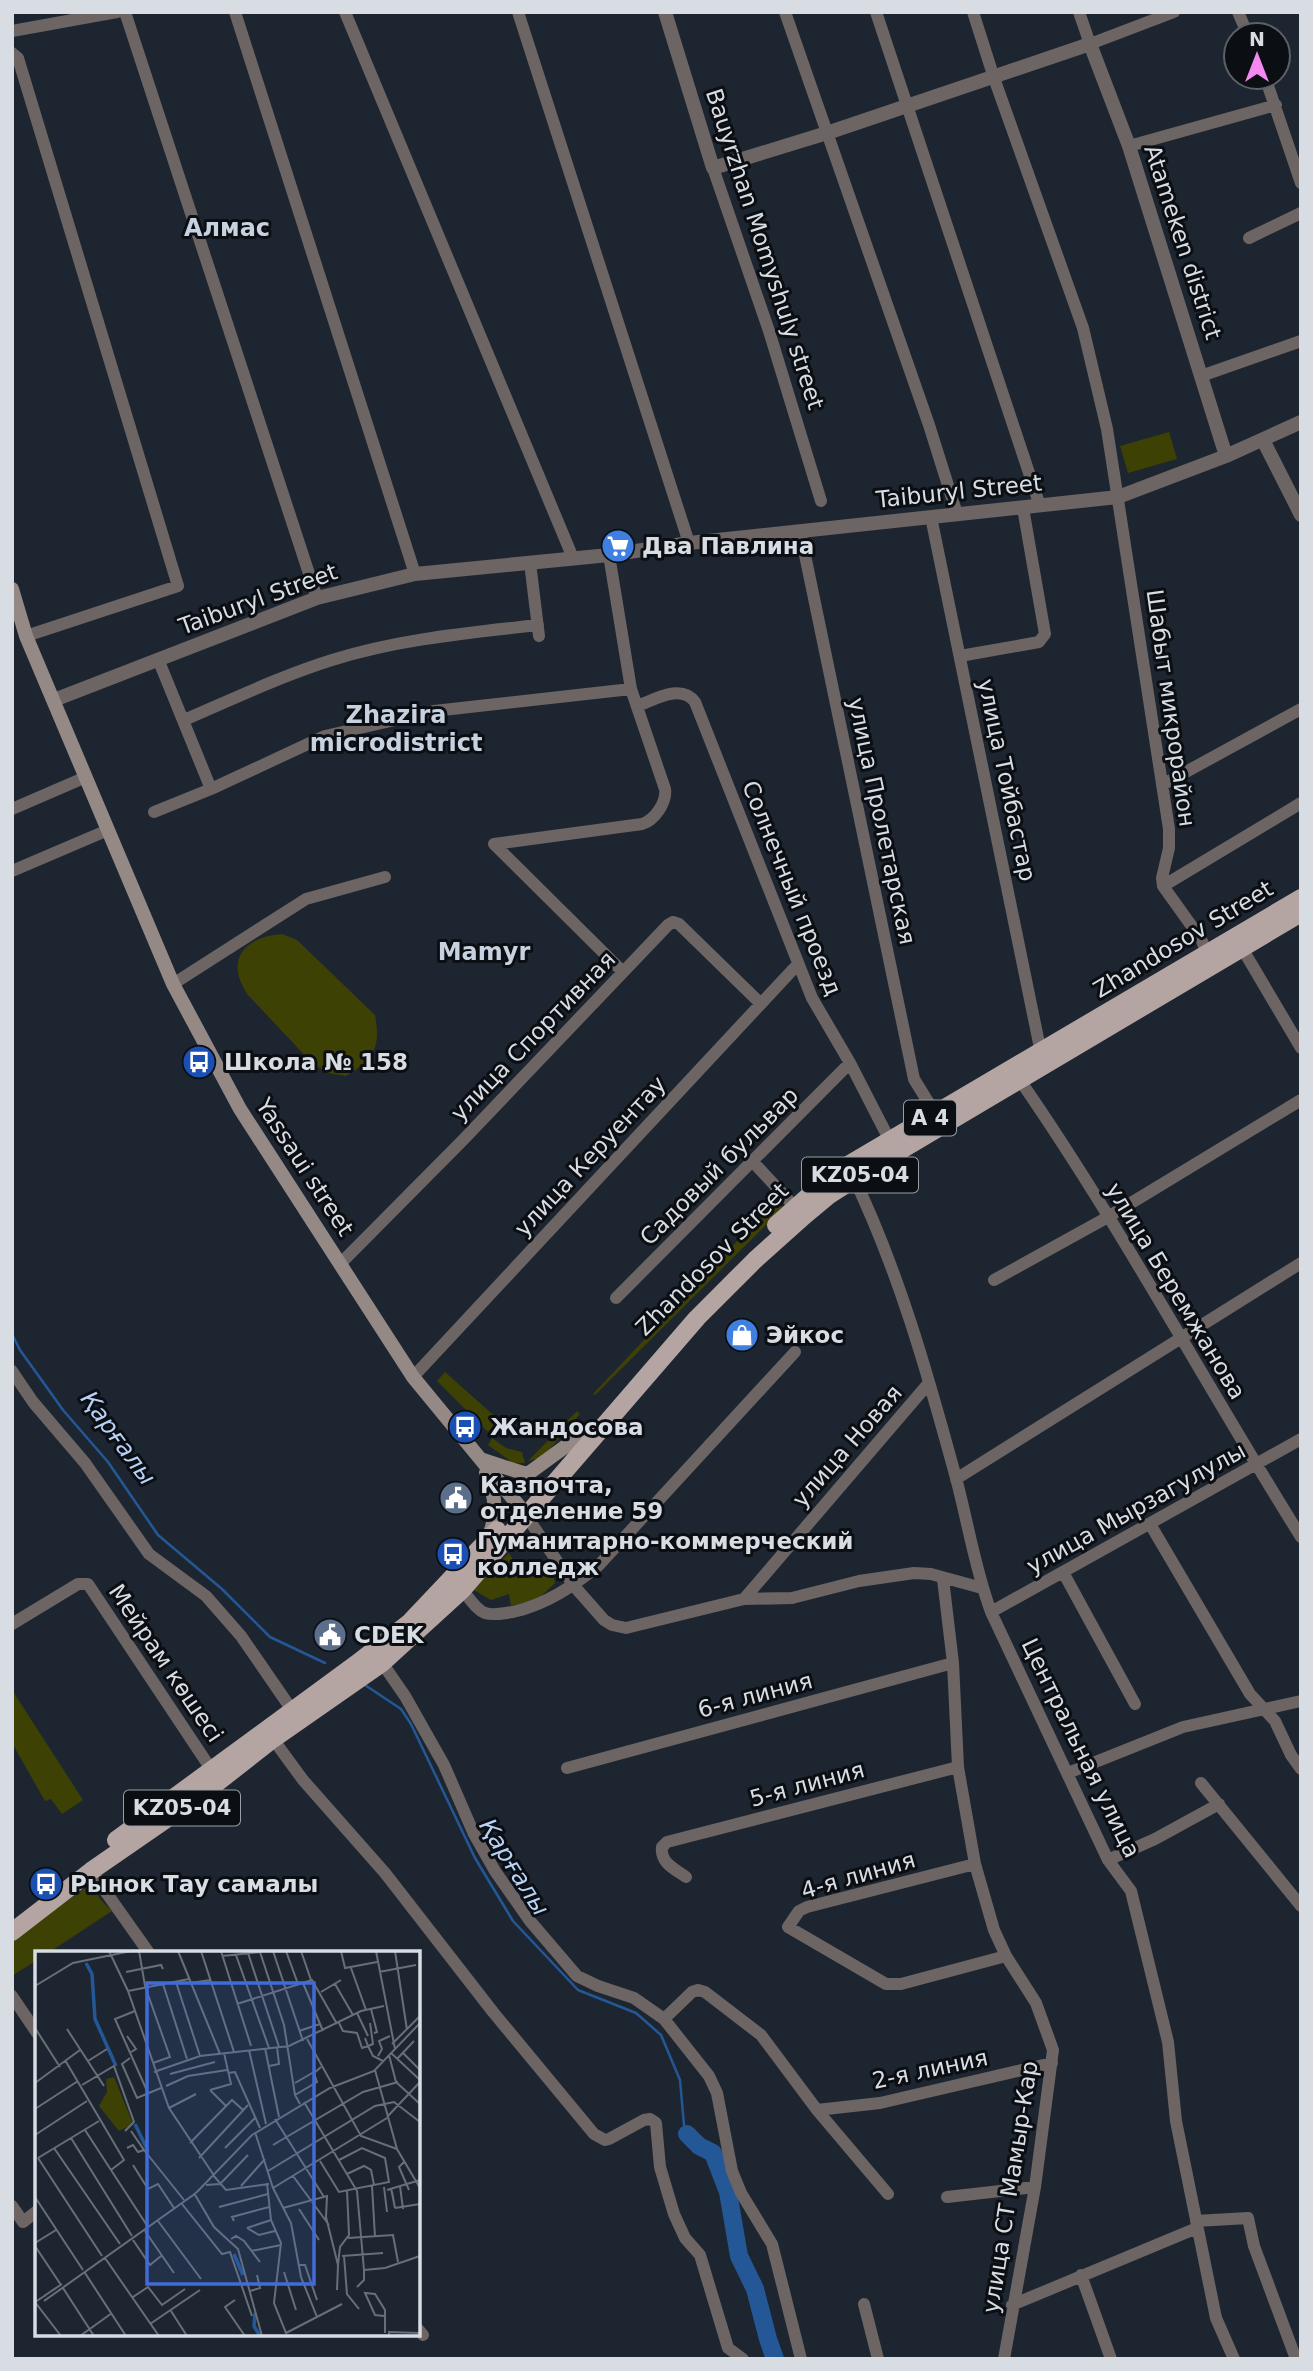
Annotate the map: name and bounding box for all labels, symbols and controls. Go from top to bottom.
north arrow [1222,21,1292,91]
text: N [1249,28,1265,50]
street label: Bauyrzhan Momyshuly street [701,85,829,413]
street label: Atameken district [1139,141,1227,343]
district label: Алмас [184,214,270,242]
street label: Taiburyl Street [874,469,1043,513]
supermarket icon: Два Павлина [599,527,637,565]
place label: Два Павлина [642,533,814,559]
street label: Taiburyl Street [174,558,341,640]
street label: Шабыт микрорайон [1141,588,1201,828]
street label: улица Тойбастар [973,676,1041,884]
street label: улица Пролетарская [843,695,921,947]
district label: Zhazira microdistrict [310,701,482,757]
street label: Солнечный проезд [737,777,847,999]
street label: Zhandosov Street [1089,875,1277,1003]
district label: Mamyr [438,938,530,966]
street label: улица Спортивная [446,946,620,1126]
bus stop icon: Школа № 158 [180,1043,218,1081]
place label: Школа № 158 [224,1049,408,1075]
street label: улица Керуентау [509,1071,671,1241]
street label: Садовый бульвар [635,1082,803,1250]
street label: Yassaui street [250,1093,359,1241]
road number: А 4 [904,1100,956,1136]
road number: KZ05-04 [802,1158,918,1192]
street label: Zhandosov Street [630,1177,794,1341]
street label: улица Беремжанова [1101,1178,1251,1404]
shop icon: Эйкос [723,1316,761,1354]
place label: Эйкос [766,1322,844,1348]
street label: улица Новая [787,1380,907,1512]
water label: Қарғалы [75,1386,161,1490]
bus stop icon: Жандосова [446,1408,484,1446]
place label: Жандосова [490,1414,643,1440]
street label: улица Мырзагулулы [1022,1437,1250,1579]
place label: Казпочта, отделение 59 [480,1472,663,1524]
public building icon: Казпочта, отделение 59 [437,1479,475,1517]
place label: Гуманитарно-коммерческий колледж [477,1528,853,1580]
bus stop icon: Гуманитарно-коммерческий колледж [434,1535,472,1573]
street label: Мейрам көшесі [104,1579,228,1747]
public building icon: CDEK [311,1616,349,1654]
place label: CDEK [354,1622,425,1648]
street label: Центральная улица [1017,1634,1145,1862]
street label: 6-я линия [695,1667,815,1723]
street label: 5-я линия [747,1756,867,1812]
road number: KZ05-04 [124,1790,240,1826]
water label: Қарғалы [473,1813,555,1921]
street label: 4-я линия [798,1846,918,1904]
bus stop icon: Рынок Тау самалы [27,1865,65,1903]
place label: Рынок Тау самалы [70,1871,318,1897]
inset map [35,1951,420,2336]
street label: 2-я линия [870,2044,990,2094]
street label: улица СТ Мамыр-Кар [977,2059,1043,2315]

